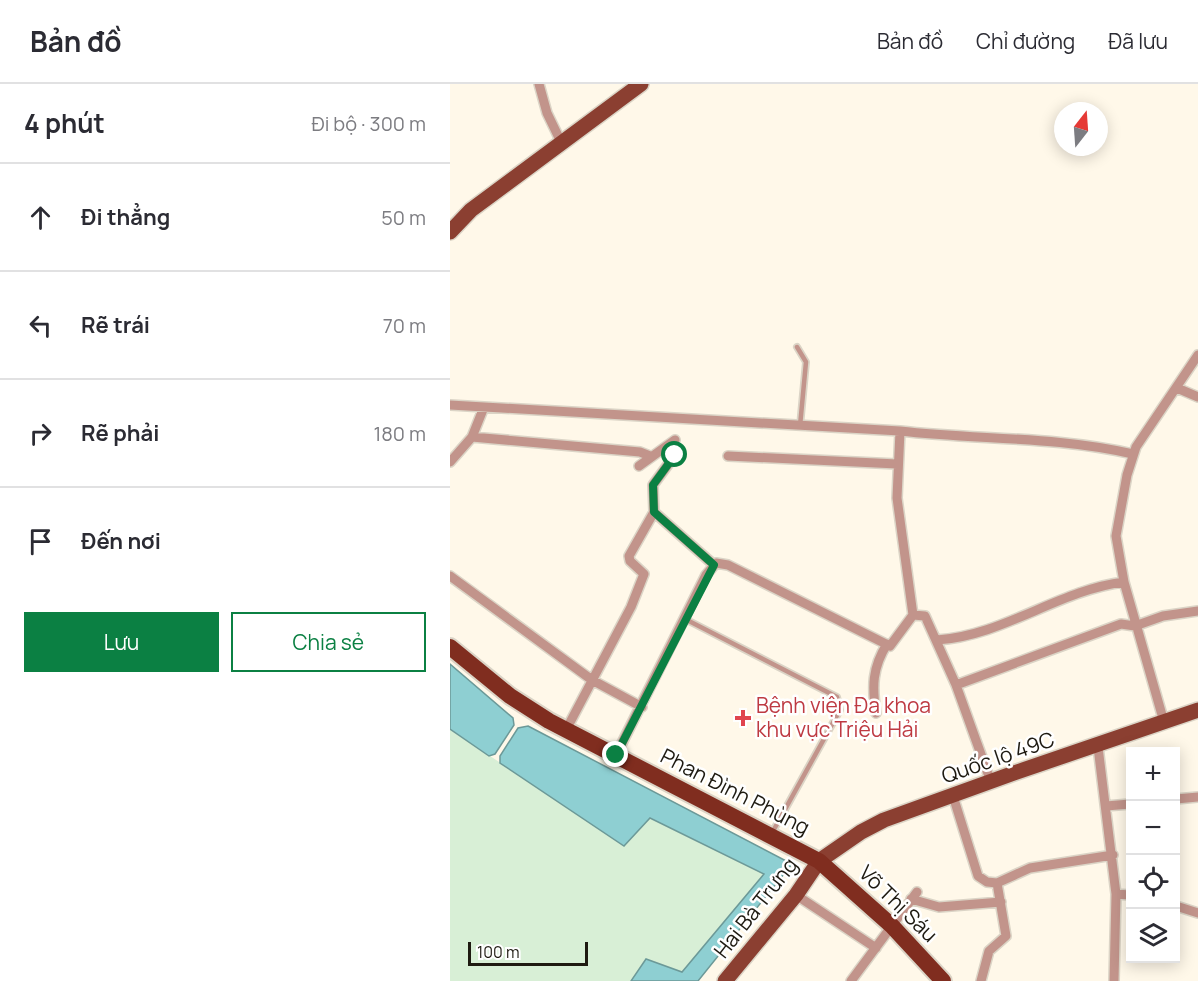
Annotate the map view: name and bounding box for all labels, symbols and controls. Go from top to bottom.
text: Bản đồ [30,22,122,60]
text: Bản đồ [877,27,943,55]
text: Chỉ đường [976,27,1075,55]
text: Đã lưu [1108,27,1168,55]
north arrow [1054,102,1108,156]
text: 4 phút [24,105,105,141]
text: Đi bộ · 300 m [311,110,426,137]
icon: ahead [24,201,57,234]
text: Đi thẳng [81,202,170,232]
text: 50 m [381,204,426,231]
icon: left [24,309,57,342]
text: Rẽ trái [81,310,150,340]
text: 70 m [383,312,426,339]
icon: right [24,417,57,450]
text: Rẽ phải [81,418,159,448]
text: 180 m [373,420,426,447]
route start [661,441,687,467]
icon: arrive [24,525,57,558]
text: Đến nơi [81,526,161,556]
button: Lưu [24,612,219,672]
button: Chia sẻ [231,612,426,672]
place label: Bệnh viện Đa khoa khu vực Triệu Hải [756,691,931,743]
marker: Bệnh viện Đa khoa khu vực Triệu Hải [734,709,752,727]
street label: Quốc lộ 49C [937,725,1058,789]
route end [602,741,628,767]
street label: Phan Đình Phùng [656,741,815,841]
map controls [1126,747,1180,963]
button: + [1126,747,1180,801]
button: − [1126,801,1180,855]
street label: Hai Bà Trưng [707,851,803,963]
button: locate [1126,855,1180,909]
street label: Võ Thị Sáu [853,859,944,948]
button: layers [1126,909,1180,963]
scale bar [468,939,588,966]
text: 100 m [477,941,520,963]

